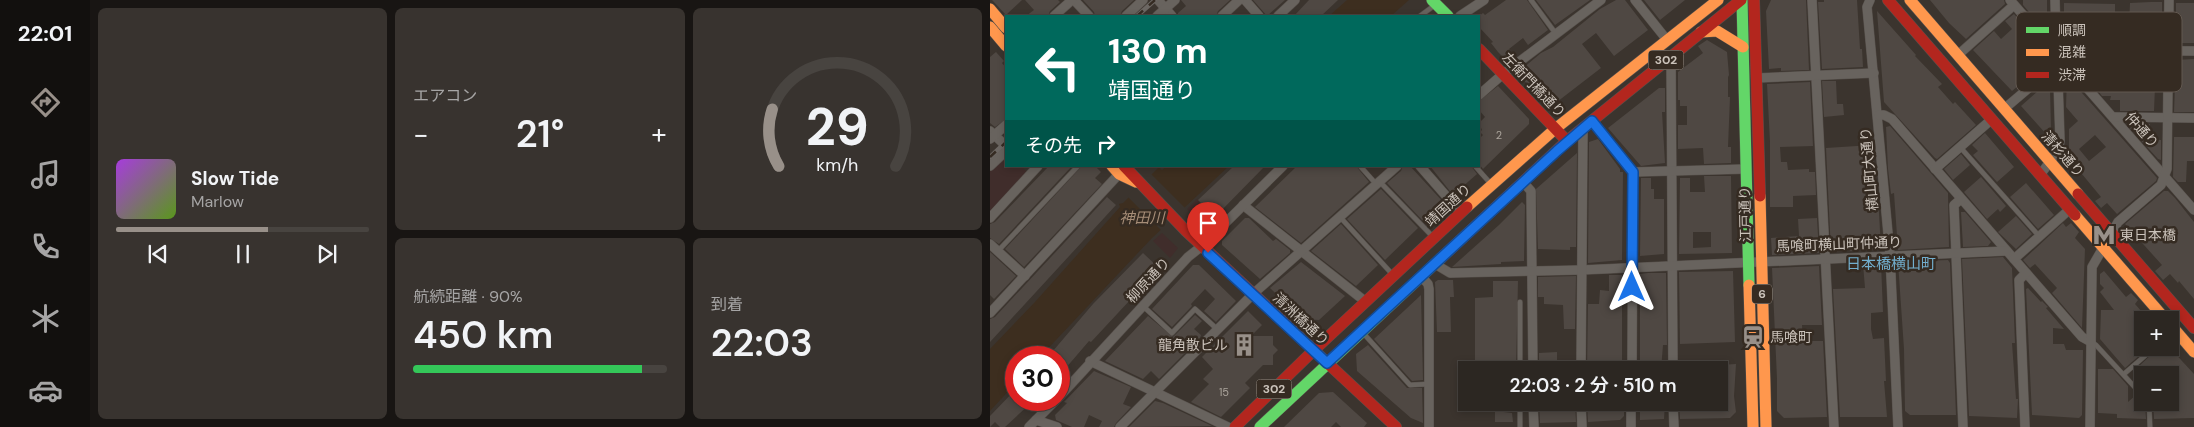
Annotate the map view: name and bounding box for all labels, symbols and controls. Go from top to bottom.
legend [2016,12,2182,92]
text: 22:01 [18,19,72,48]
text: 順調 [2058,21,2086,39]
text: 130 m [1108,28,1208,74]
icon: left [1025,35,1090,100]
text: 混雑 [2058,43,2086,61]
street label: 左衛門橋通り [1498,49,1570,121]
road number: 302 [1648,50,1684,70]
text: 渋滞 [2058,66,2086,84]
text: 靖国通り [1108,76,1196,105]
icon: directions [28,85,63,120]
text: エアコン [413,85,477,106]
text: 29 [806,93,869,161]
street label: 仲通り [2121,108,2163,152]
text: 21° [516,109,564,159]
text: − [413,116,429,153]
text: + [651,116,667,153]
street label: 横山町大通り [1856,126,1882,212]
street label: 清杉通り [2038,127,2088,181]
house number: 2 [1496,128,1502,142]
icon: right [1092,130,1120,158]
text: その先 [1025,133,1082,158]
text: km/h [816,153,858,177]
icon: music [28,157,63,192]
text: Slow Tide [191,166,279,191]
street label: 靖国通り [1421,180,1475,230]
street label: 江戸通り [1736,186,1754,242]
text: Marlow [191,191,244,212]
pin [1187,202,1229,253]
water label: 神田川 [1119,208,1166,228]
icon: arrive [1194,209,1222,237]
metro station icon: 東日本橋 [2091,222,2117,248]
place label: 東日本橋 [2120,226,2176,244]
icon: phone [28,229,63,264]
street label: 馬喰町横山町仲通り [1776,233,1902,255]
icon: previous [144,240,172,268]
icon: pause [229,240,257,268]
icon: next [313,240,341,268]
street label: 柳原通り [1122,253,1174,307]
district label: 日本橋横山町 [1846,254,1936,274]
position arrow [1605,260,1657,312]
road number: 6 [1752,284,1772,304]
text: 航続距離 · 90% [413,286,523,307]
street label: 清洲橋通り [1269,289,1333,349]
text: 到着 [711,294,743,315]
icon: climate [28,301,63,336]
text: 450 km [413,310,553,360]
map controls [2134,311,2179,411]
button: + [2134,311,2179,356]
text: 22:03 [711,318,813,368]
station icon: 馬喰町 [1740,324,1766,350]
place label: 馬喰町 [1770,328,1812,346]
building icon: 龍角散ビル [1231,332,1257,358]
place label: 龍角散ビル [1158,336,1228,354]
speed limit sign: 30 [1005,346,1070,411]
button: − [2134,366,2179,411]
icon: car [28,373,63,408]
text: 22:03 · 2 分 · 510 m [1509,373,1677,398]
road number: 302 [1256,379,1292,398]
house number: 15 [1219,385,1229,399]

